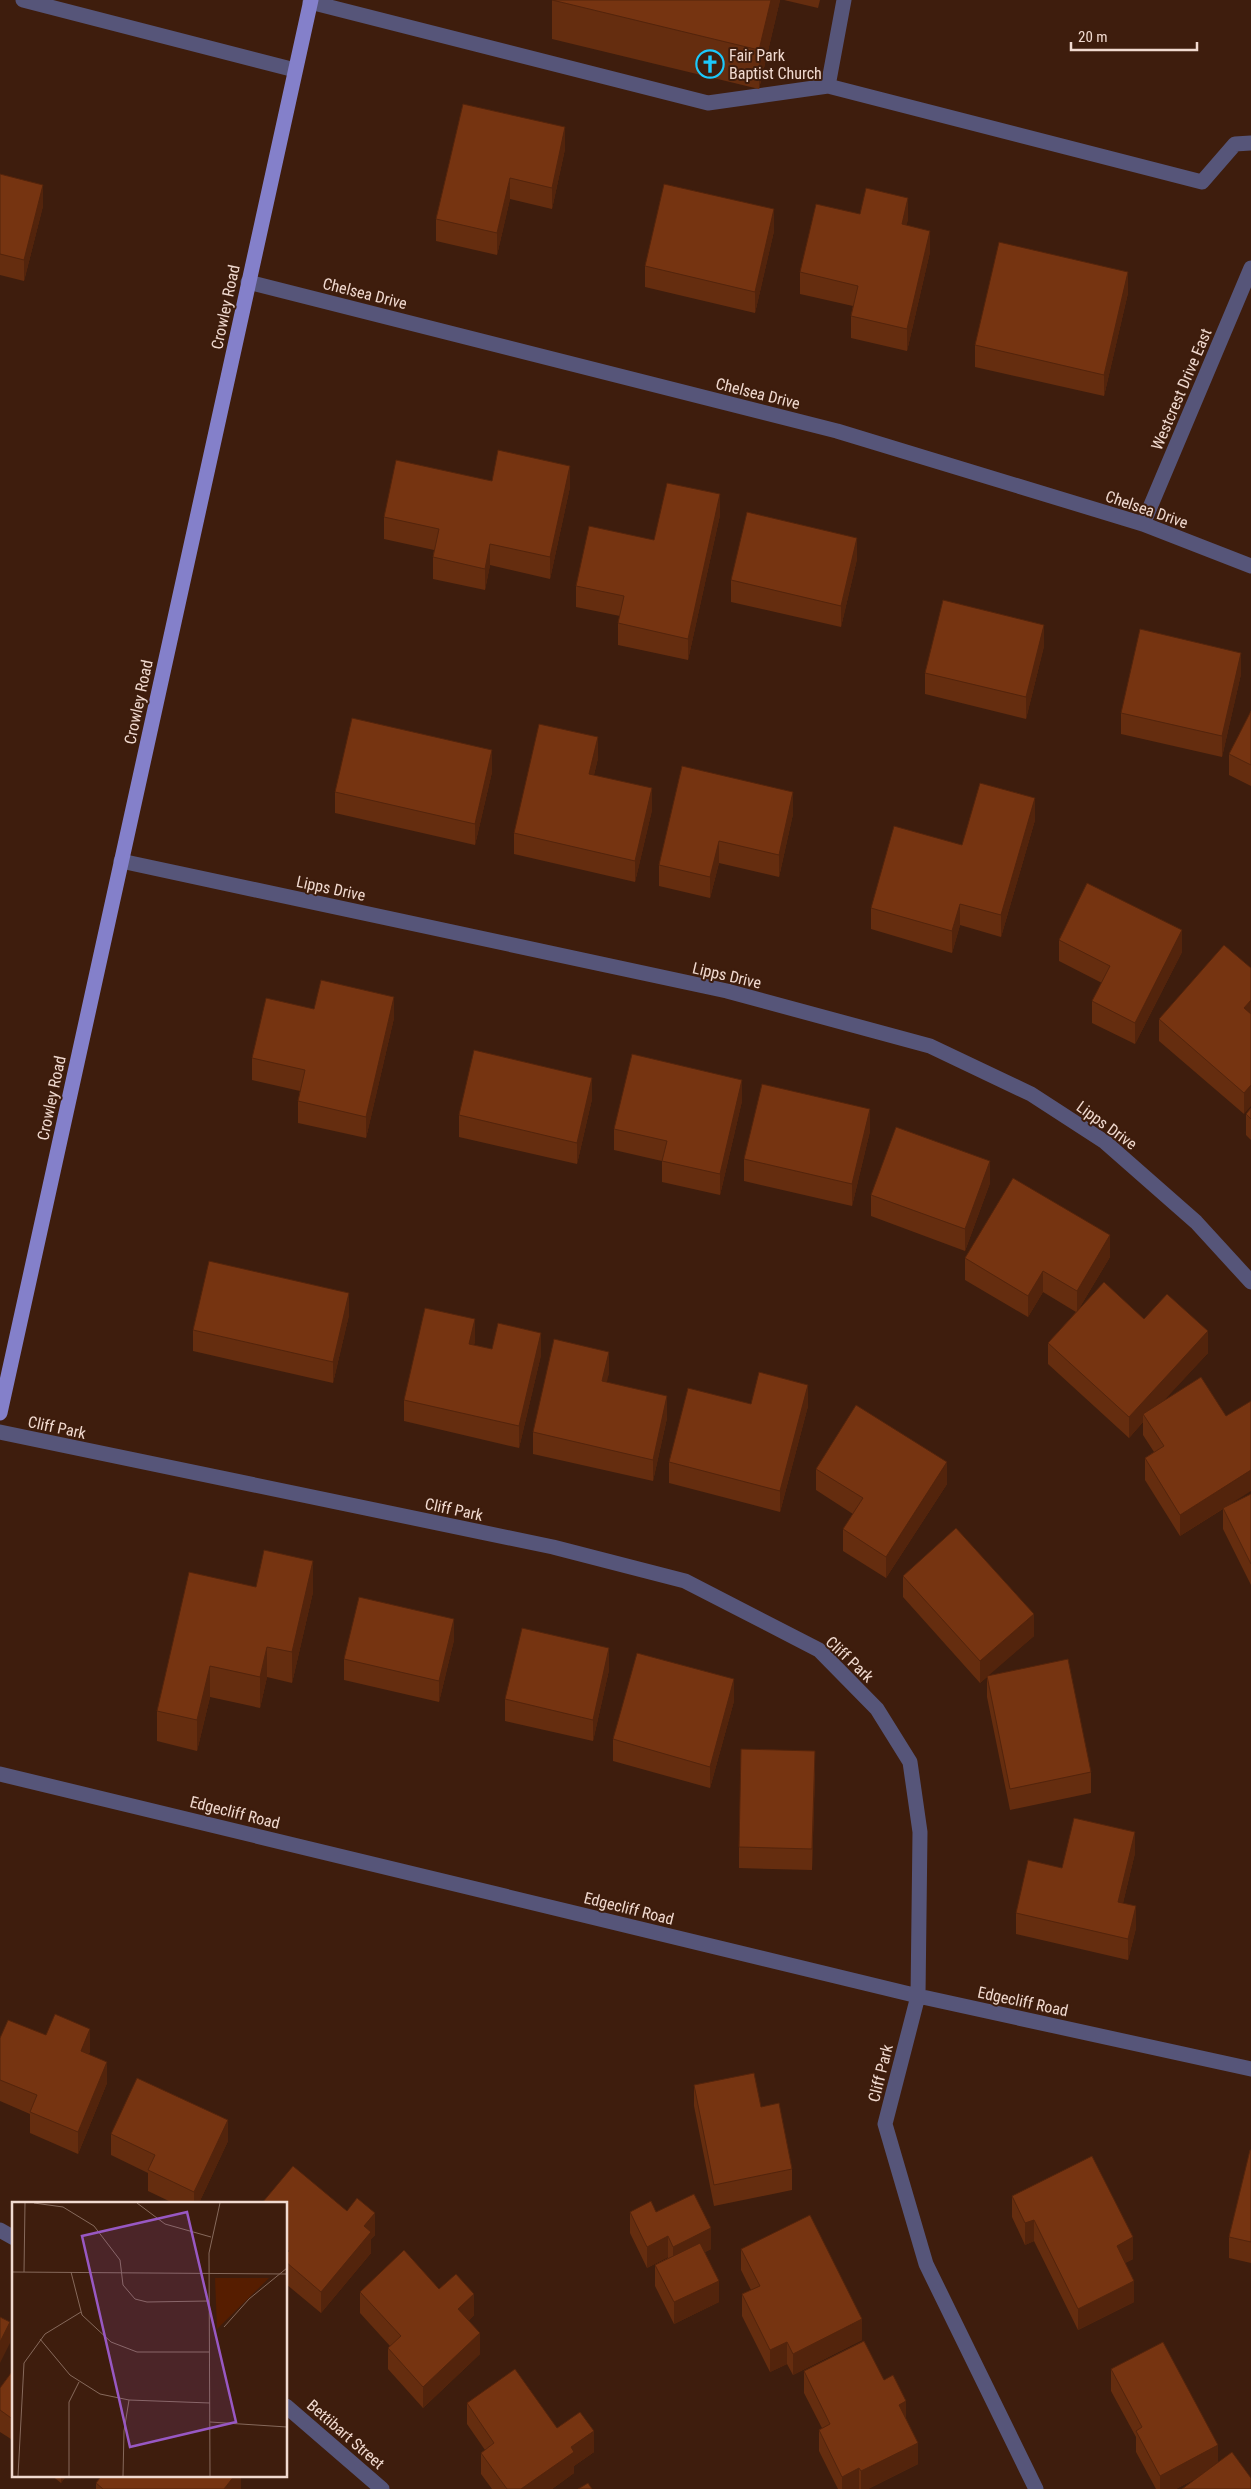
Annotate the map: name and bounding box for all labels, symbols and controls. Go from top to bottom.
scale bar [1071,20,1197,52]
text: 20 m [1078,28,1108,46]
place label: Fair Park Baptist Church [729,46,822,83]
church icon: Fair Park Baptist Church [695,49,725,79]
street label: Crowley Road [207,263,244,351]
street label: Chelsea Drive [321,274,409,313]
street label: Westcrest Drive East [1147,325,1216,453]
street label: Chelsea Drive [714,374,802,413]
street label: Chelsea Drive [1103,486,1191,532]
street label: Crowley Road [120,658,157,746]
street label: Lipps Drive [295,872,367,905]
street label: Lipps Drive [691,958,763,993]
street label: Crowley Road [33,1054,70,1142]
street label: Lipps Drive [1073,1097,1141,1154]
street label: Cliff Park [26,1412,88,1443]
street label: Cliff Park [423,1494,485,1525]
street label: Cliff Park [822,1632,878,1687]
street label: Edgecliff Road [188,1792,282,1833]
street label: Edgecliff Road [582,1888,676,1929]
street label: Edgecliff Road [976,1983,1070,2020]
street label: Cliff Park [864,2042,897,2104]
inset map [12,2202,288,2476]
street label: Bettibart Street [303,2396,388,2473]

